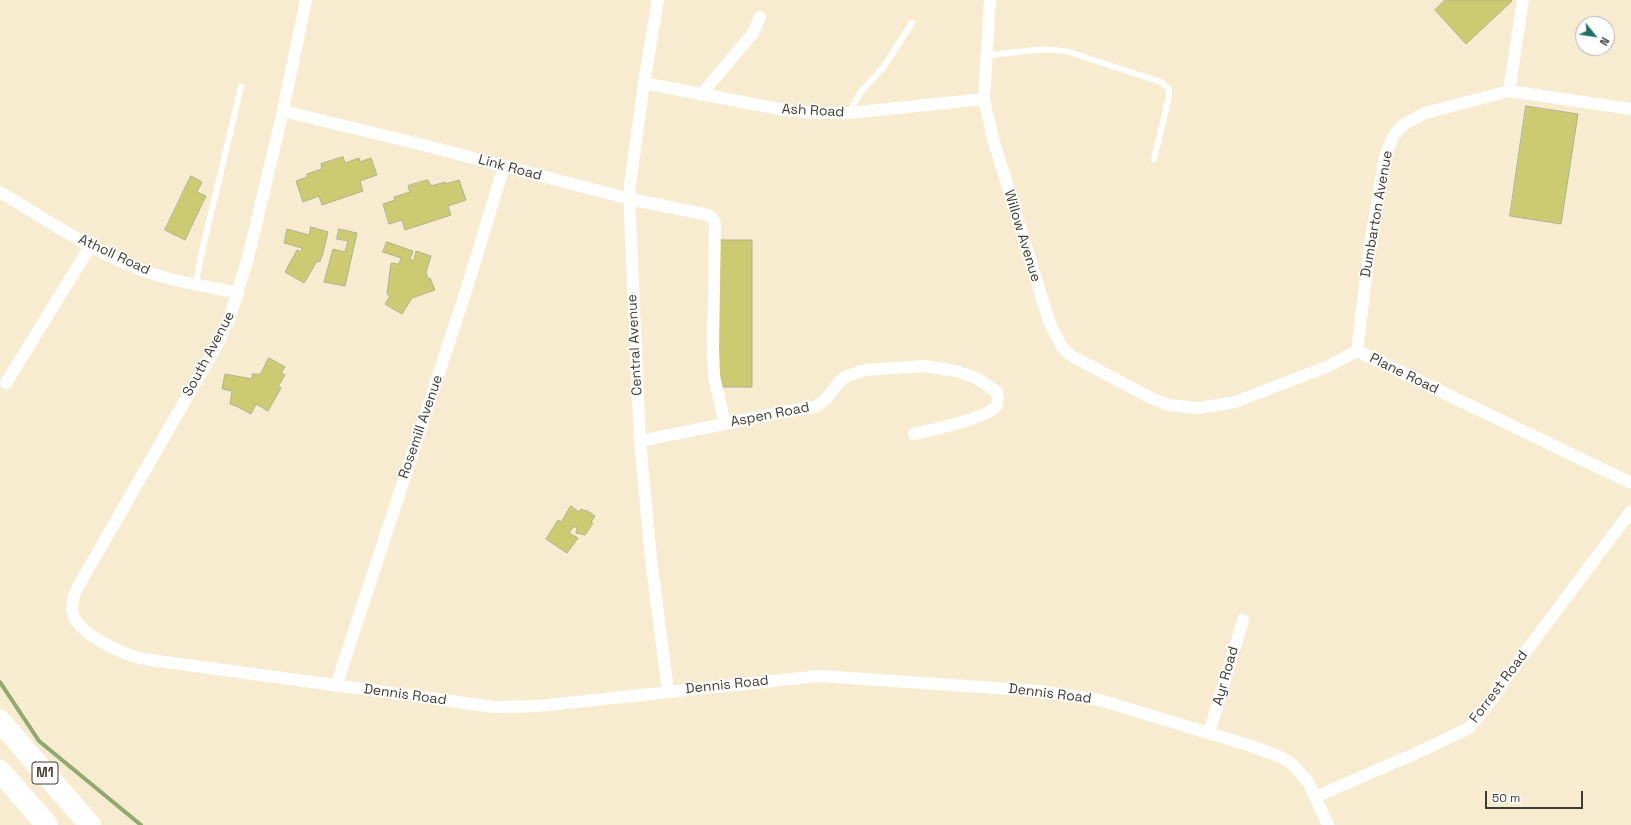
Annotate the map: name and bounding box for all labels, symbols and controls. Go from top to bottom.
north arrow [1575,16,1615,56]
text: N [1597,35,1612,48]
street label: Ash Road [781,101,845,121]
street label: Dumbarton Avenue [1358,149,1396,279]
street label: Link Road [476,151,544,185]
street label: Willow Avenue [1000,188,1044,284]
street label: Atholl Road [76,231,152,279]
street label: Central Avenue [624,294,646,396]
street label: South Avenue [180,309,238,399]
street label: Plane Road [1367,350,1441,398]
street label: Rosemill Avenue [395,373,447,481]
street label: Aspen Road [729,399,811,431]
street label: Ayr Road [1210,645,1242,707]
street label: Forrest Road [1466,647,1532,727]
street label: Dennis Road [685,672,769,698]
street label: Dennis Road [362,681,448,709]
street label: Dennis Road [1008,681,1092,707]
road number: M1 [32,762,58,784]
scale bar [1487,783,1585,809]
text: 50 m [1492,790,1520,806]

